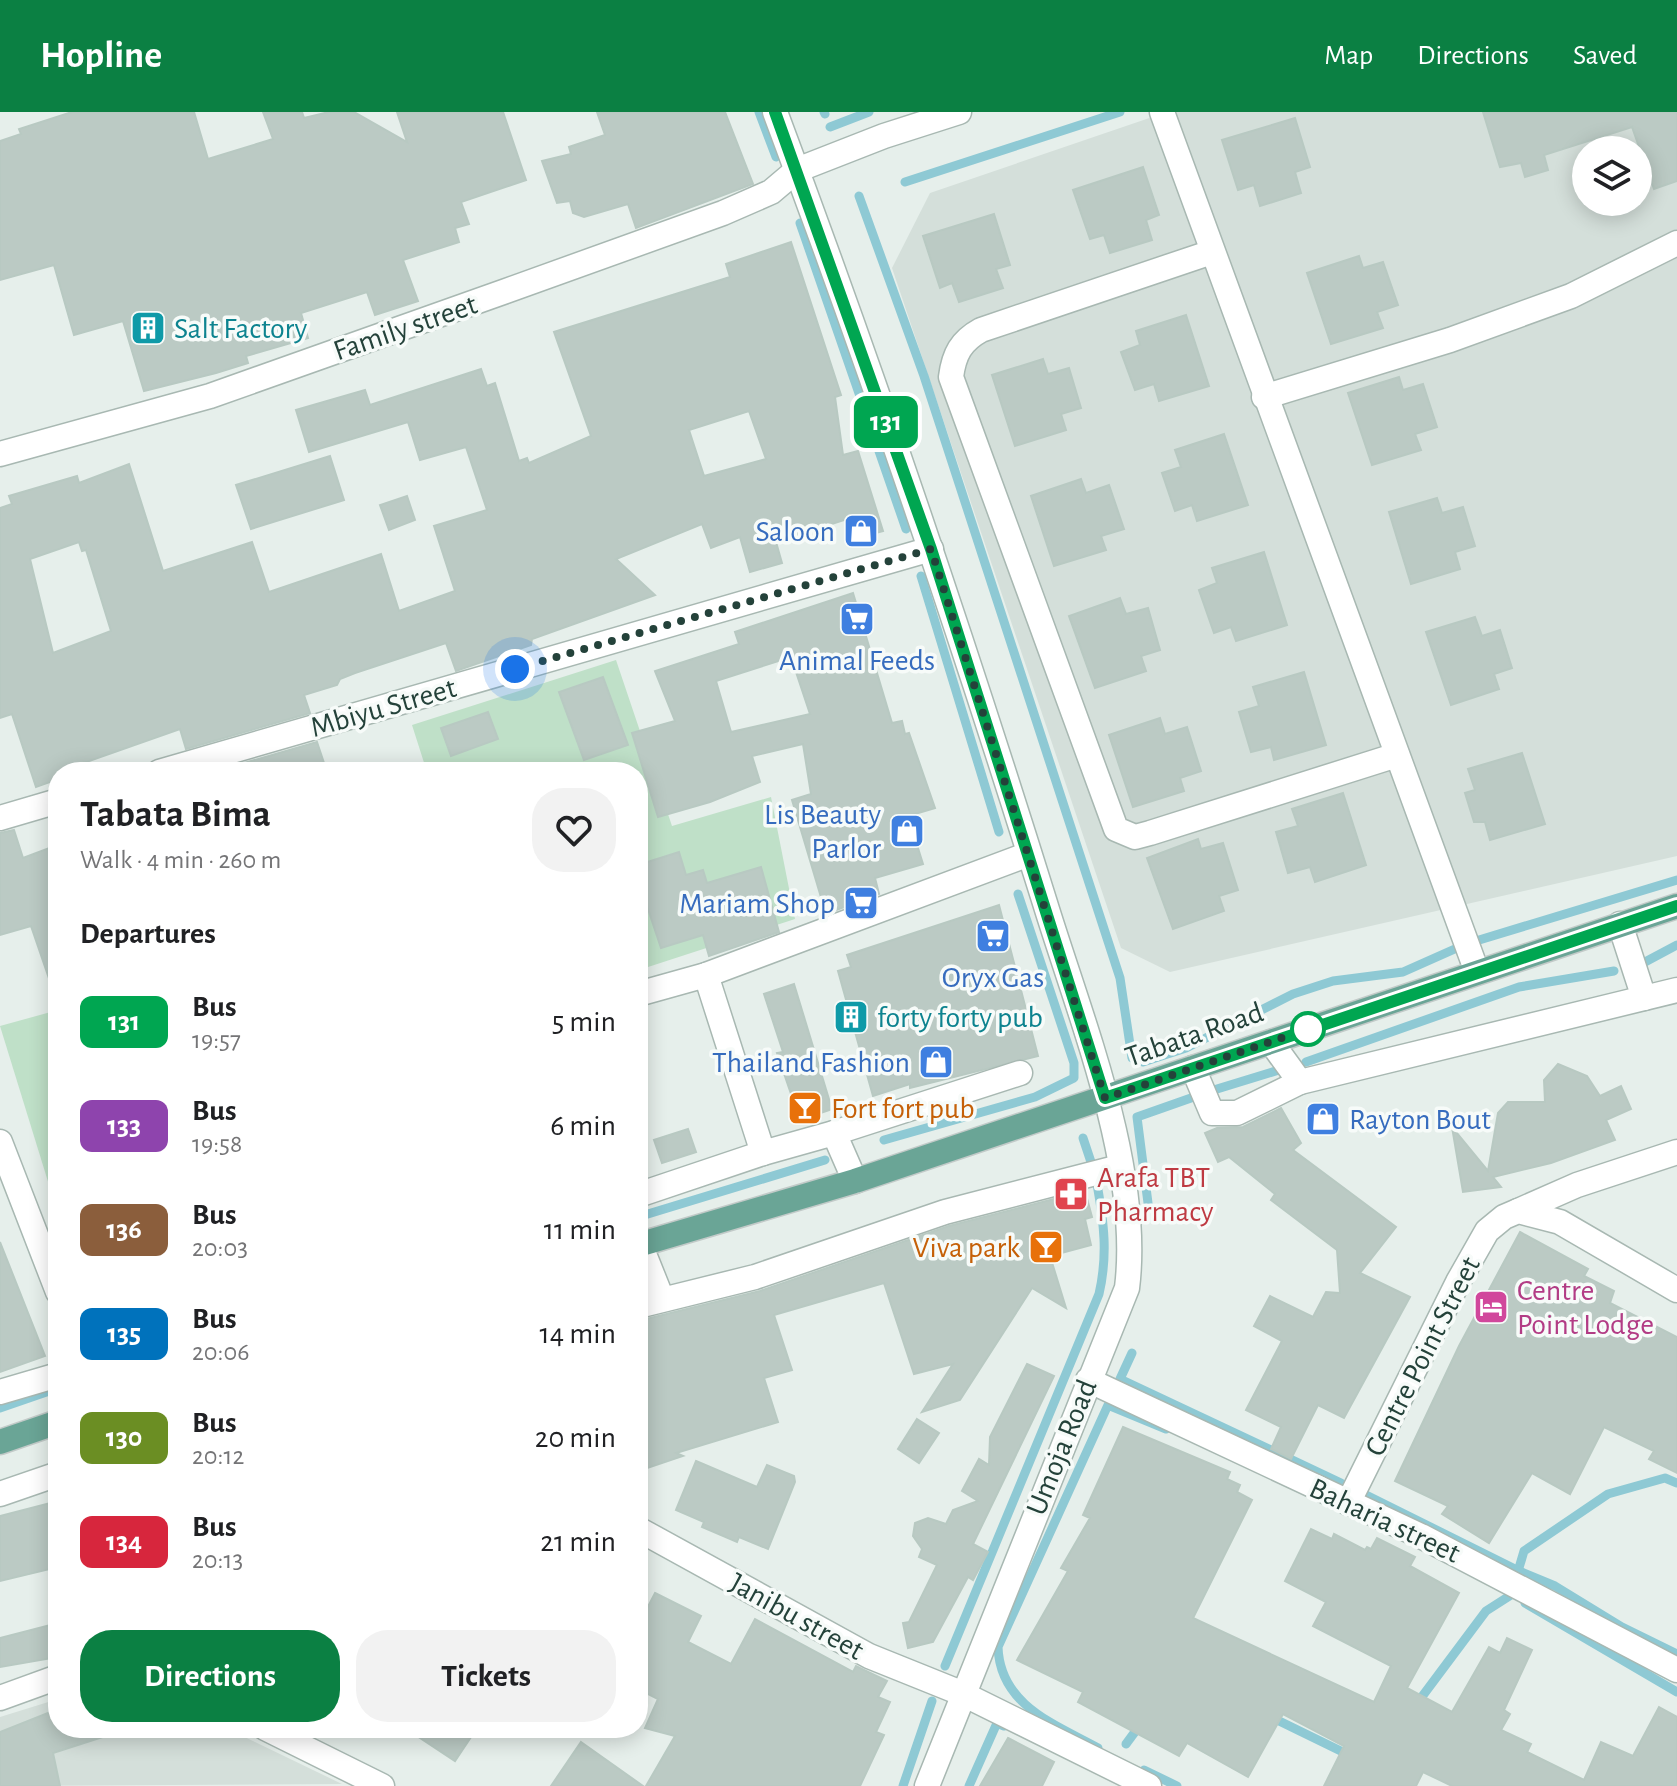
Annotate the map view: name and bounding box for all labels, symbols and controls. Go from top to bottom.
text: Hopline [40,37,162,75]
text: Map [1324,42,1373,70]
text: Directions [1417,42,1529,70]
text: Saved [1573,42,1637,70]
map controls [1572,136,1652,216]
button: layers [1572,136,1652,216]
street label: Family street [330,289,481,366]
building icon: Salt Factory [129,309,167,347]
place label: Salt Factory [174,314,308,344]
line badge: 131 [840,396,932,448]
text: 131 [870,408,902,436]
shop icon: Saloon [842,512,880,550]
place label: Saloon [756,517,835,547]
supermarket icon: Animal Feeds [838,600,876,638]
place label: Animal Feeds [779,646,935,676]
your location [495,649,535,689]
street label: Mbiyu Street [307,673,460,743]
button: heart [532,788,616,872]
text: Tabata Bima [80,796,271,834]
place label: Lis Beauty Parlor [764,800,881,864]
shop icon: Lis Beauty Parlor [888,812,926,850]
text: Walk · 4 min · 260 m [80,847,281,873]
supermarket icon: Mariam Shop [842,884,880,922]
place label: Mariam Shop [679,889,835,919]
supermarket icon: Oryx Gas [974,917,1012,955]
text: Departures [80,919,216,949]
place label: Oryx Gas [942,963,1044,993]
text: Bus [192,992,237,1022]
street label: Tabata Road [1121,997,1267,1073]
building icon: forty forty pub [832,998,870,1036]
place label: forty forty pub [877,1003,1043,1033]
text: 5 min [552,1007,616,1037]
text: 131 [108,1008,140,1036]
unlabelled marker [1291,1012,1325,1046]
text: 19:57 [192,1027,241,1053]
shop icon: Thailand Fashion [917,1043,955,1081]
place label: Thailand Fashion [712,1048,910,1078]
bar icon: Fort fort pub [786,1089,824,1127]
place label: Fort fort pub [831,1094,975,1124]
text: Bus [192,1096,237,1126]
shop icon: Rayton Bout [1304,1100,1342,1138]
place label: Rayton Bout [1349,1105,1491,1135]
text: 6 min [550,1111,616,1141]
text: 133 [107,1112,141,1140]
text: 19:58 [192,1131,242,1157]
place label: Arafa TBT Pharmacy [1097,1163,1214,1227]
pharmacy icon: Arafa TBT Pharmacy [1052,1175,1090,1213]
text: Bus [192,1200,237,1230]
text: 11 min [544,1215,616,1245]
text: 136 [106,1216,142,1244]
bar icon: Viva park [1027,1228,1065,1266]
place label: Viva park [913,1233,1020,1263]
text: 20:03 [192,1235,248,1261]
street label: Centre Point Street [1360,1252,1486,1461]
place label: Centre Point Lodge [1517,1276,1654,1340]
hotel icon: Centre Point Lodge [1472,1288,1510,1326]
text: Bus [192,1304,237,1334]
text: 14 min [540,1319,616,1349]
text: 135 [107,1320,141,1348]
text: 20:06 [192,1339,249,1365]
street label: Umoja Road [1021,1375,1103,1519]
text: Bus [192,1408,237,1438]
text: 20 min [535,1423,616,1453]
text: 130 [106,1424,142,1452]
text: 20:12 [192,1443,244,1469]
street label: Baharia street [1305,1473,1465,1569]
text: Bus [192,1512,237,1542]
text: 21 min [540,1527,616,1557]
text: 134 [106,1528,142,1556]
text: 20:13 [192,1547,243,1573]
street label: Janibu street [724,1568,869,1666]
button: Directions [80,1630,340,1722]
button: Tickets [356,1630,616,1722]

